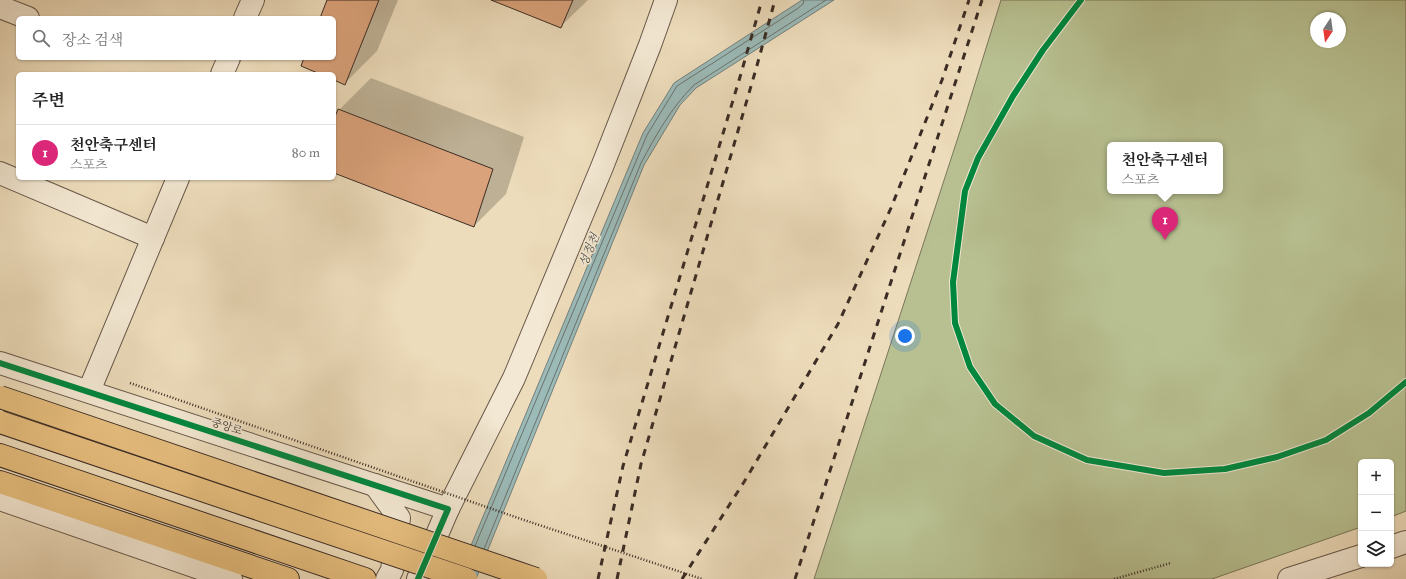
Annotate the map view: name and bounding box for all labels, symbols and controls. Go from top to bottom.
north arrow [1310,12,1346,48]
search box [16,16,336,60]
icon: search [30,27,52,49]
text: 장소 검색 [62,31,123,49]
text: 주변 [32,90,65,111]
text: 천안축구센터 [70,136,157,154]
popup [1107,142,1223,194]
text: 1 [42,145,48,161]
text: 80 m [292,145,320,161]
text: 천안축구센터 [1122,151,1208,169]
text: 스포츠 [70,157,108,173]
text: 스포츠 [1122,172,1159,188]
pin: 1 [1152,207,1178,240]
water label: 성정천 [576,230,603,269]
your location [895,326,915,346]
street label: 중앙로 [210,415,244,438]
map controls [1358,459,1394,567]
button: + [1358,459,1394,495]
button: − [1358,495,1394,531]
button: layers [1358,531,1394,567]

